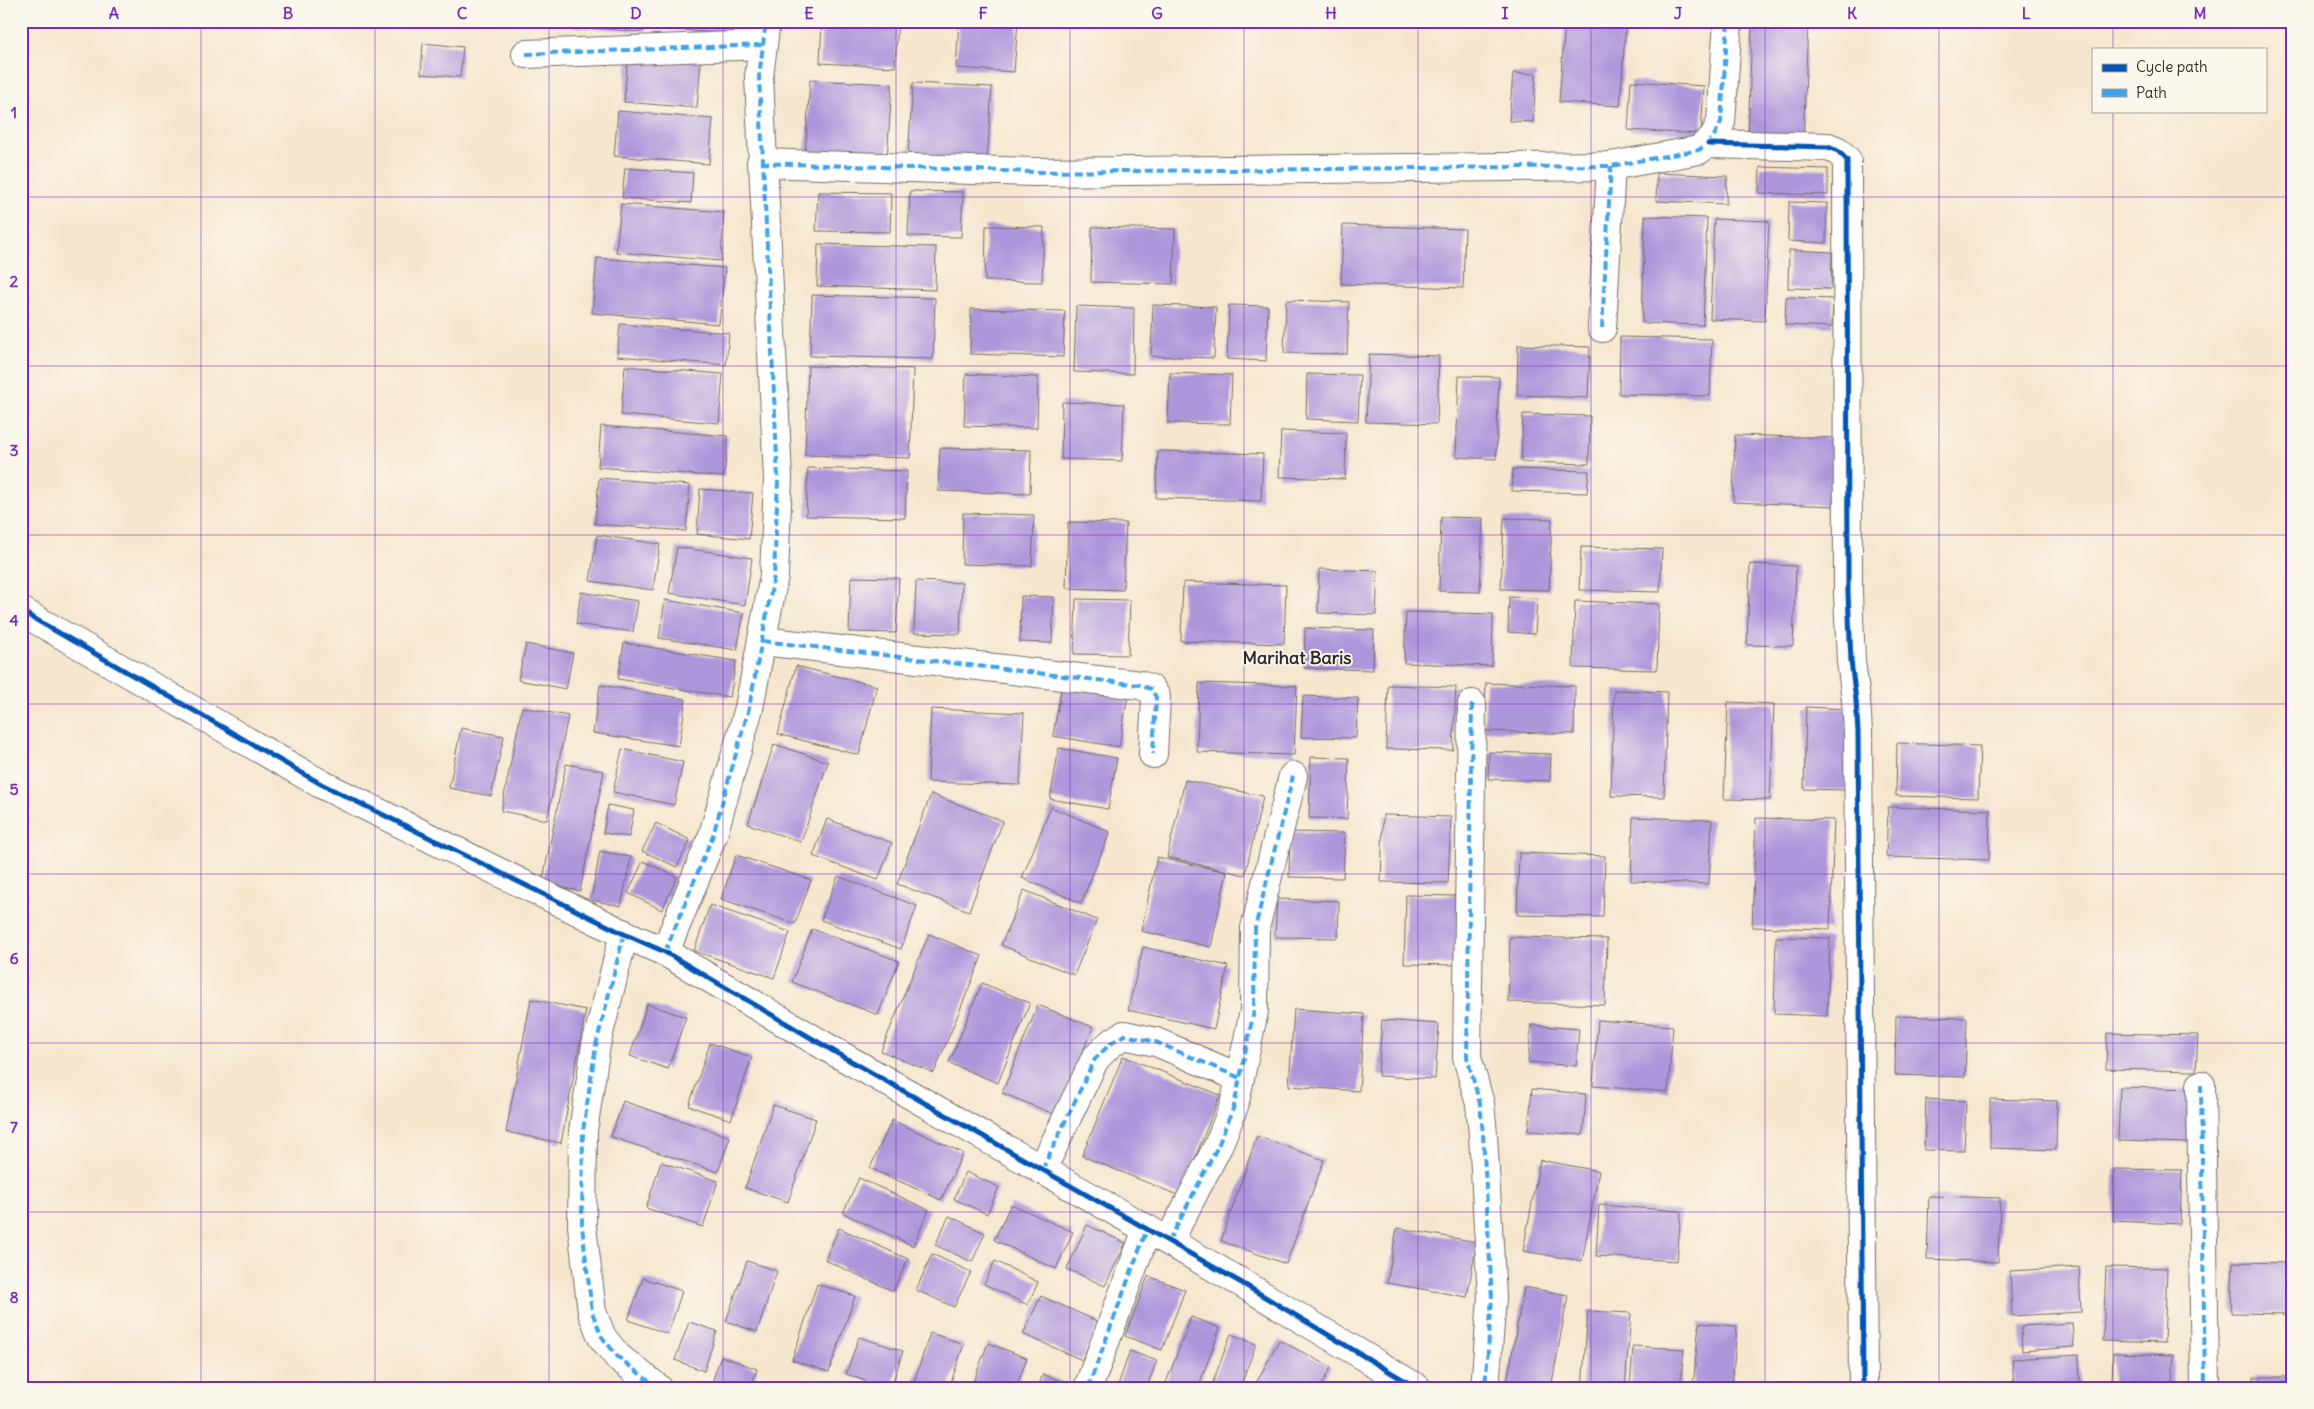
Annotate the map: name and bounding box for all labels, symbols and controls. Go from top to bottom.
text: A [109,3,119,23]
text: B [283,3,294,23]
text: C [457,3,468,23]
text: D [630,3,642,23]
text: E [804,3,814,23]
text: F [978,3,988,23]
text: G [1151,3,1163,23]
text: H [1325,3,1337,23]
text: I [1502,3,1509,23]
text: J [1674,3,1683,23]
text: K [1847,3,1857,23]
text: L [2022,3,2031,23]
text: M [2194,3,2207,23]
legend [2092,48,2266,112]
text: Cycle path [2136,57,2208,76]
text: Path [2136,83,2167,102]
text: 1 [11,102,17,122]
text: 2 [10,271,19,291]
text: 3 [9,440,19,460]
text: 4 [9,610,19,630]
district label: Marihat Baris [1243,646,1351,669]
text: 5 [9,779,19,799]
text: 6 [9,948,19,968]
text: 7 [10,1117,18,1137]
text: 8 [9,1287,19,1307]

